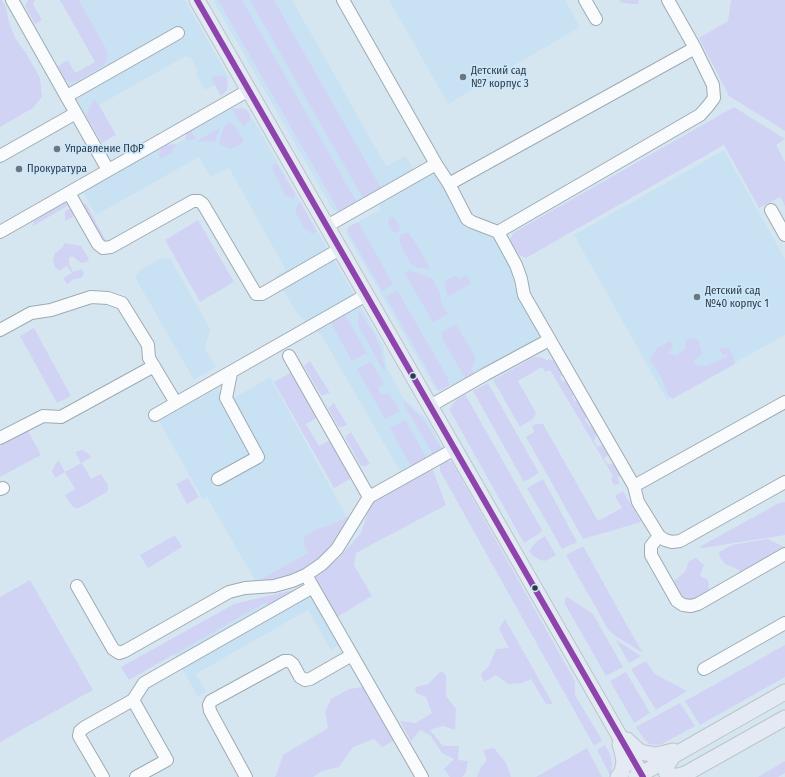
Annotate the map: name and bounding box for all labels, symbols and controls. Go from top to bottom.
place label: Детский сад №7 корпус 3 [471,64,529,90]
marker: Детский сад №7 корпус 3 [458,72,468,82]
place label: Управление ПФР [65,142,144,156]
marker: Управление ПФР [52,144,62,154]
place label: Прокуратура [27,162,87,176]
marker: Прокуратура [14,164,24,174]
place label: Детский сад №40 корпус 1 [705,284,769,310]
marker: Детский сад №40 корпус 1 [692,292,702,302]
unlabelled marker [408,371,418,381]
unlabelled marker [530,583,540,593]

